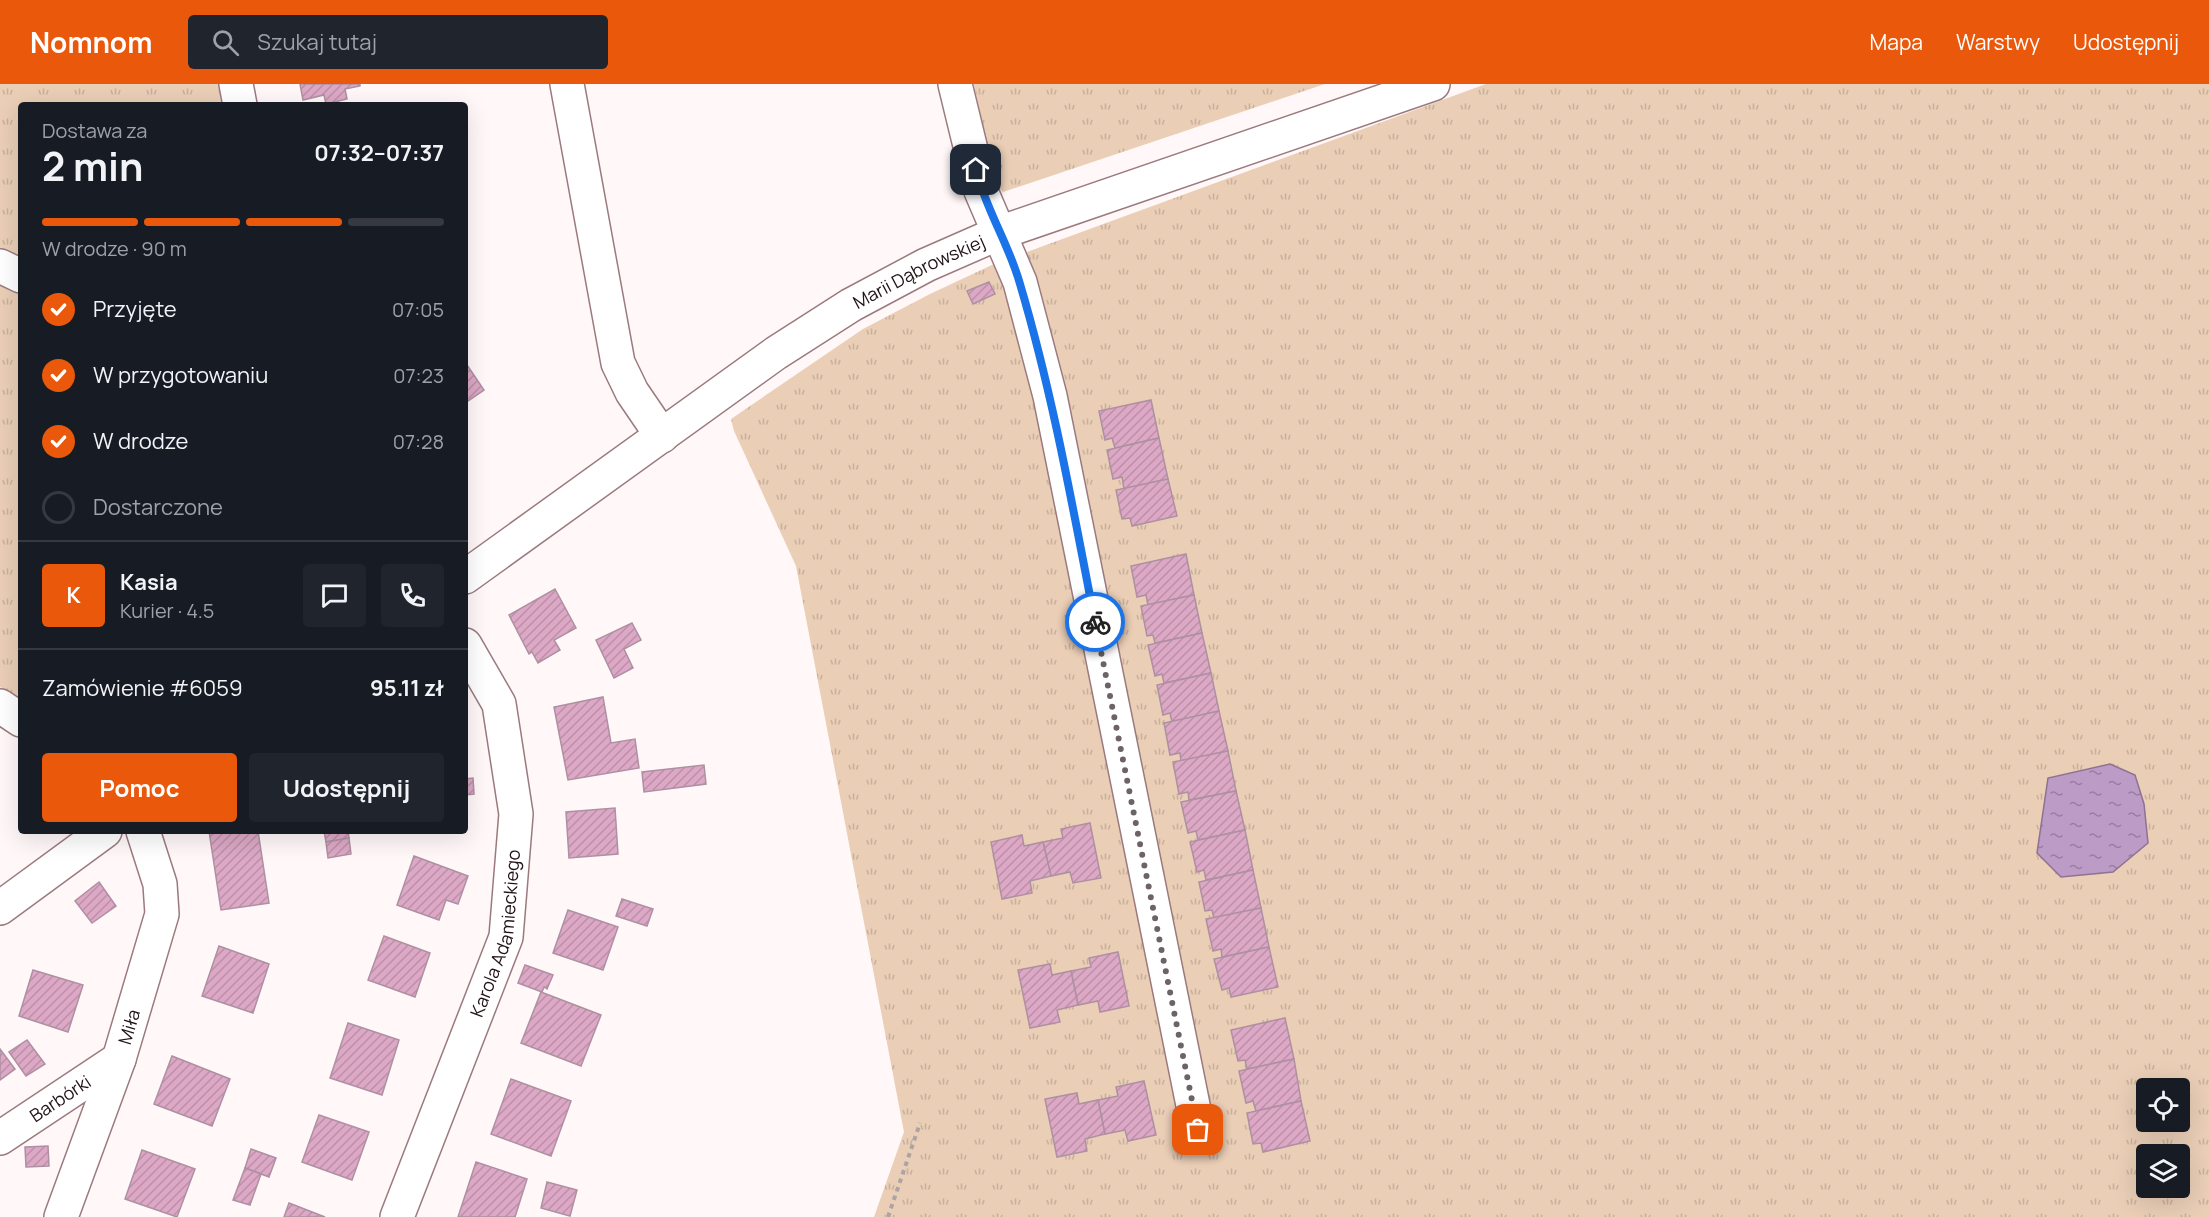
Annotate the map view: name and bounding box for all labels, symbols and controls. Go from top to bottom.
search box [188,15,608,69]
text: Nomnom [30,23,152,61]
icon: search [209,26,242,59]
text: Szukaj tutaj [257,27,377,57]
text: Mapa [1870,28,1923,56]
text: Warstwy [1956,28,2040,56]
text: Udostępnij [2073,28,2179,56]
text: Dostawa za [42,117,147,144]
text: 07:32–07:37 [314,138,444,168]
text: 2 min [42,139,143,193]
pin [950,144,1001,195]
icon: home [959,153,992,186]
street label: Marii Dąbrowskiej [849,229,988,314]
text: W drodze · 90 m [42,235,187,262]
icon: check [42,293,75,326]
text: Przyjęte [93,294,177,324]
text: 07:05 [392,296,444,323]
icon: check [42,359,75,392]
text: W przygotowaniu [93,360,268,390]
text: 07:23 [393,362,444,389]
icon: check [42,425,75,458]
text: W drodze [93,426,188,456]
text: 07:28 [393,428,444,455]
text: Dostarczone [93,492,223,522]
button: chat [303,564,366,627]
button: phone [381,564,444,627]
text: Kasia [120,567,178,597]
text: K [66,580,81,610]
courier [1065,592,1125,652]
text: Kurier · 4.5 [120,597,214,624]
icon: bike [1079,606,1112,639]
text: Zamówienie #6059 [42,673,243,703]
text: 95.11 zł [370,673,444,703]
button: Pomoc [42,753,237,822]
button: Udostępnij [249,753,444,822]
street label: Karola Adamieckiego [464,849,525,1020]
street label: Miła [112,1006,145,1047]
street label: Barbórki [25,1069,95,1127]
map controls [2136,1078,2190,1198]
button: locate [2136,1078,2190,1132]
pin [1172,1104,1223,1155]
icon: bag [1181,1113,1214,1146]
button: layers [2136,1144,2190,1198]

